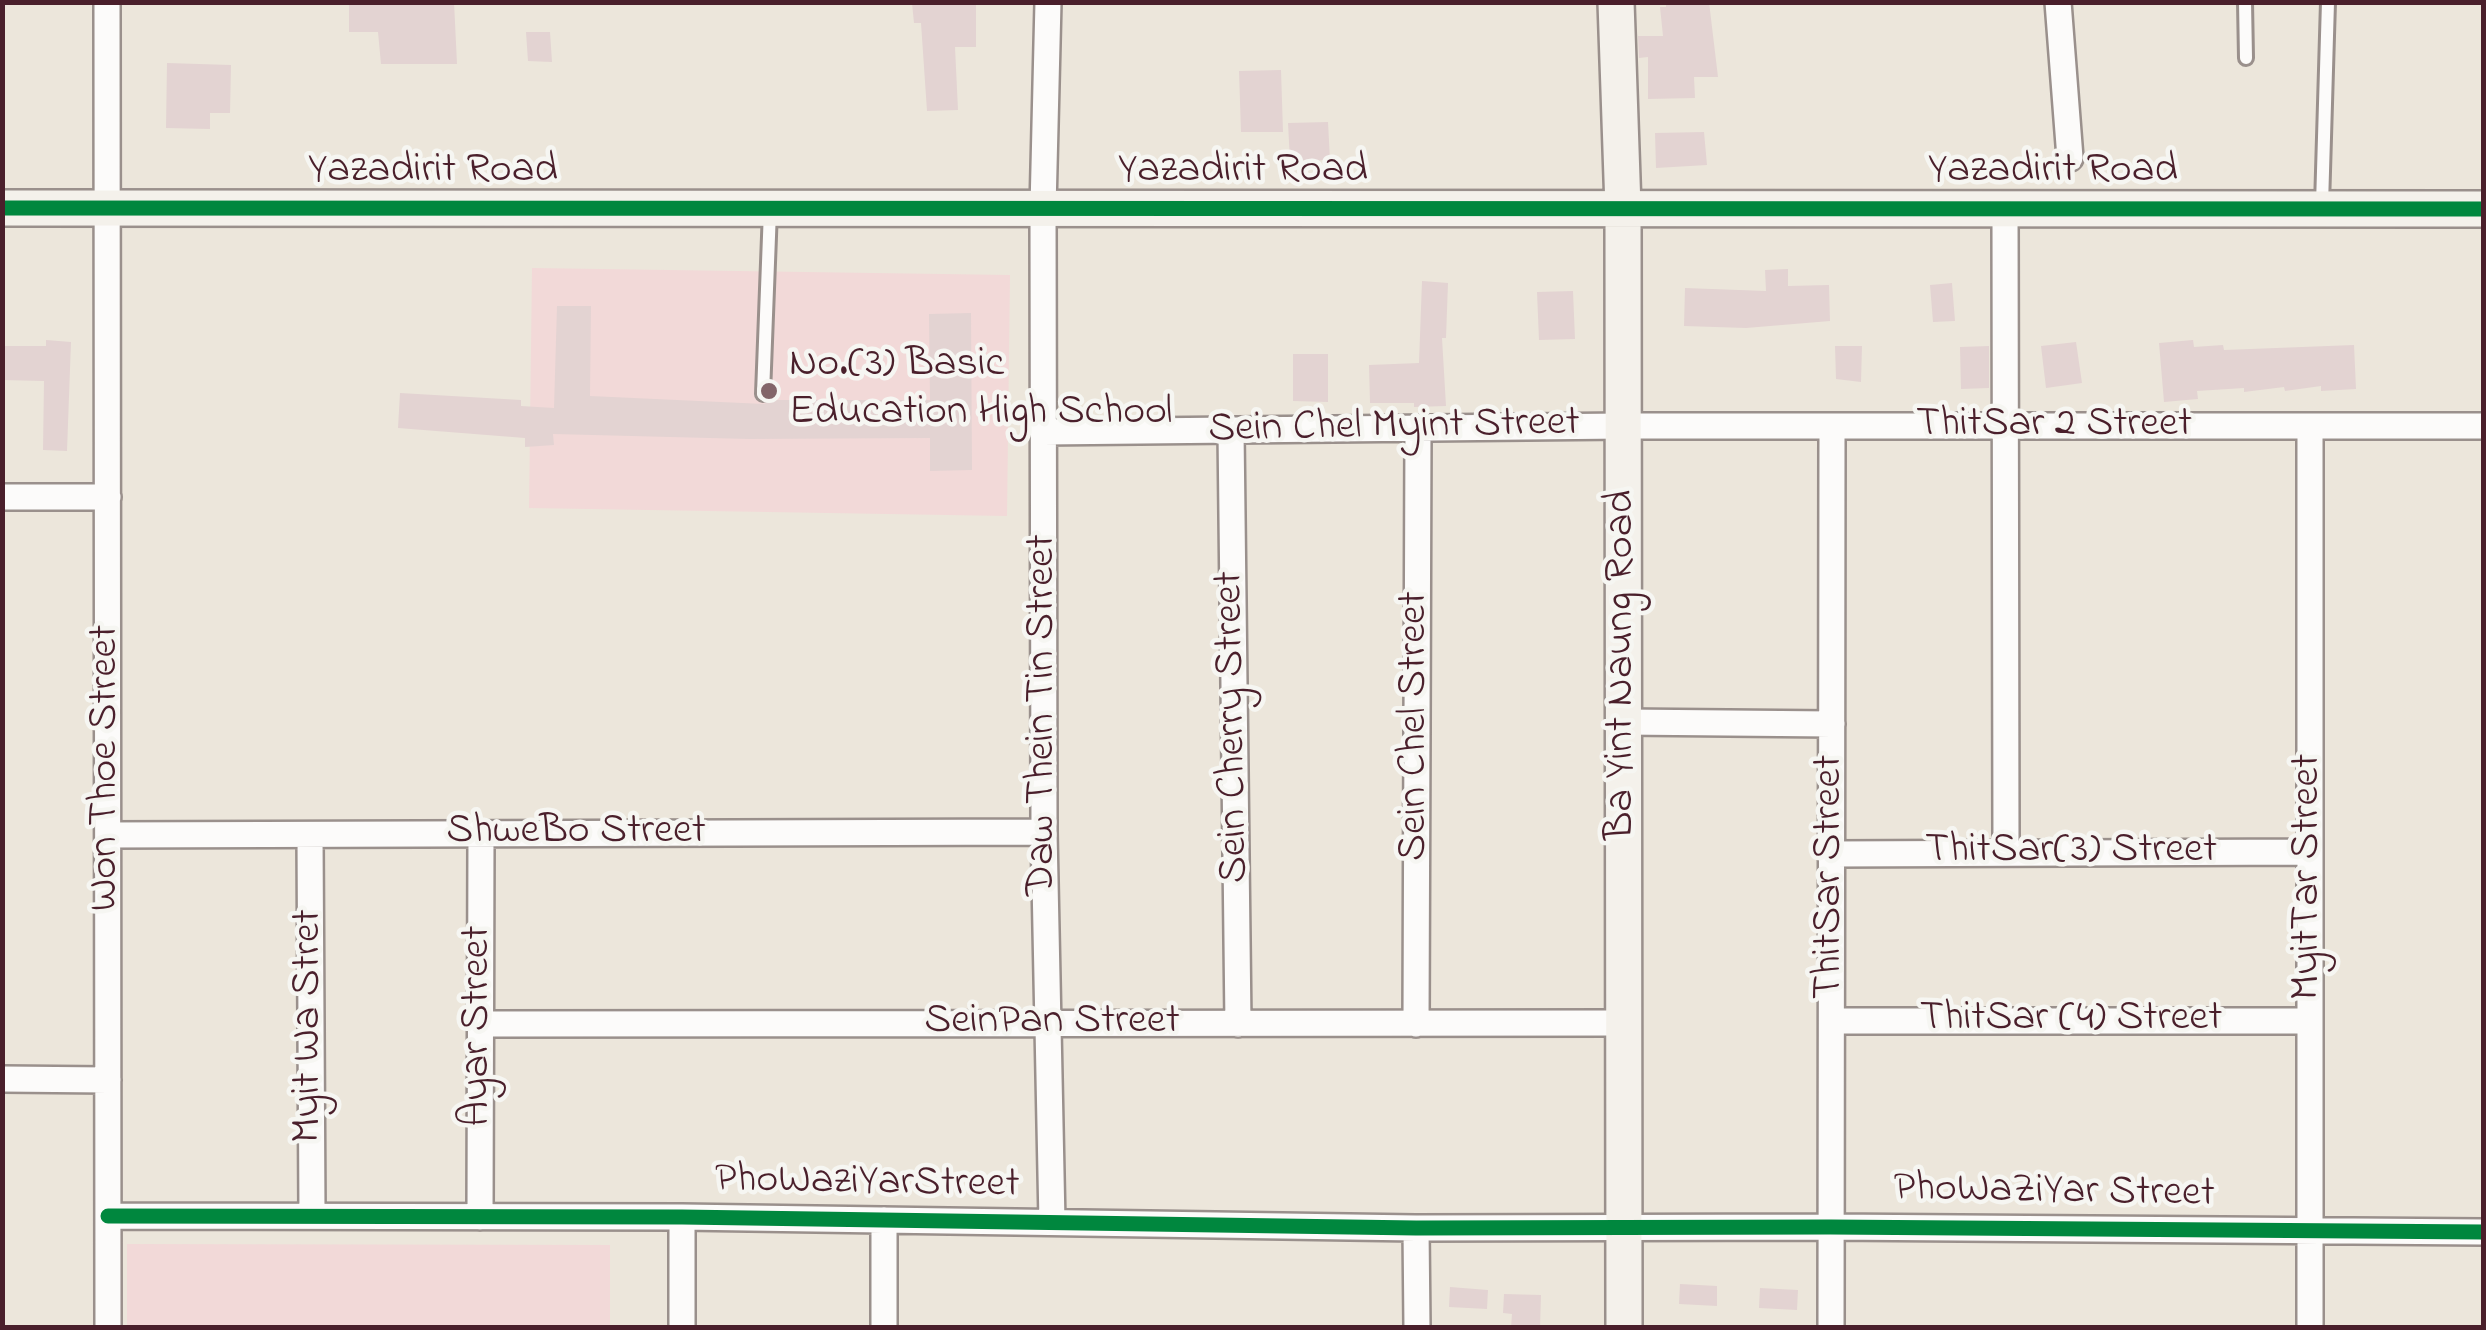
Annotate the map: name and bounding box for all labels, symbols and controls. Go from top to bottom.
street label: Yazadirit Road [308,148,558,198]
street label: Yazadirit Road [1118,148,1368,198]
street label: Yazadirit Road [1928,148,2178,198]
place label: No.(3) Basic Education High School [789,342,1173,441]
marker: No.(3) Basic Education High School [758,380,780,402]
street label: Sein Chel Myint Street [1208,401,1580,457]
street label: ThitSar 2 Street [1916,402,2192,452]
street label: Ba Yint Naung Road [1599,490,1649,840]
street label: Daw Thein Tin Street [1020,534,1070,896]
street label: Sein Cherry Street [1207,571,1263,883]
street label: Sein Chel Street [1392,591,1442,861]
street label: Won Thoe Street [83,625,133,911]
street label: MyitTar Street [2285,754,2335,1000]
street label: ThitSar Street [1807,755,1857,999]
street label: ShweBo Street [446,809,706,859]
street label: ThitSar(3) Street [1925,828,2217,878]
street label: Myit Wa Stret [286,909,336,1143]
street label: Ayar Street [455,925,505,1127]
street label: ThitSar (4) Street [1920,996,2222,1046]
street label: SeinPan Street [924,999,1180,1049]
street label: PhoWaziYarStreet [714,1157,1020,1213]
street label: PhoWaZiYar Street [1893,1166,2215,1222]

